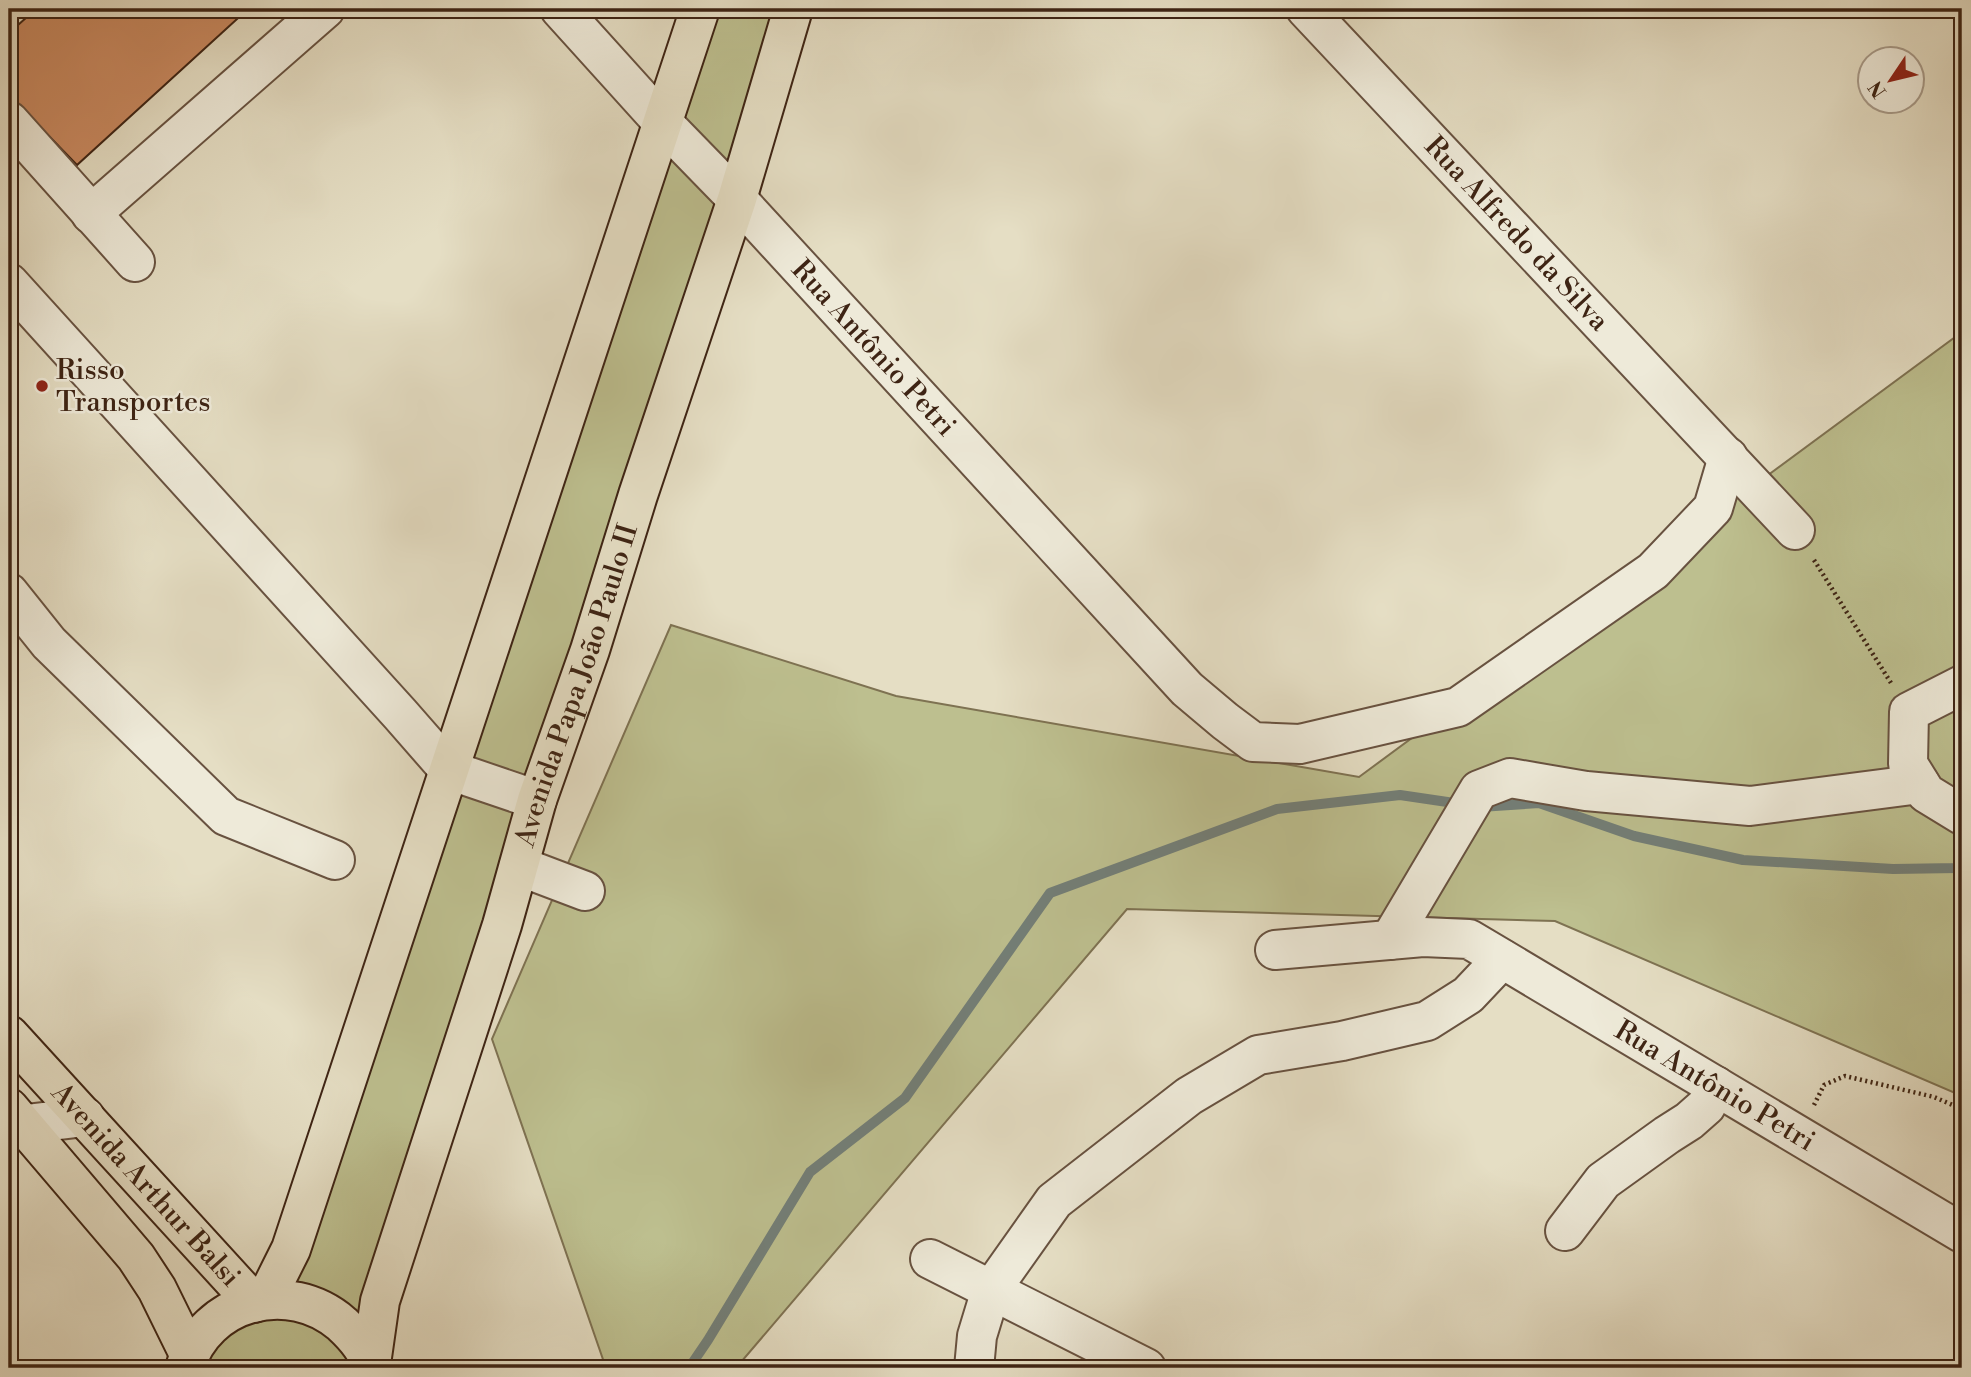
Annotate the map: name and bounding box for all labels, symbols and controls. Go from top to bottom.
north arrow [1856,46,1926,116]
text: N [1864,76,1892,102]
street label: Rua Alfredo da Silva [1417,129,1617,339]
street label: Rua Antônio Petri [784,252,964,444]
place label: Risso Transportes [56,353,211,420]
marker: Risso Transportes [34,378,50,394]
street label: Avenida Papa João Paulo II [507,519,646,852]
street label: Rua Antônio Petri [1608,1012,1822,1159]
street label: Avenida Arthur Balsi [43,1075,248,1294]

